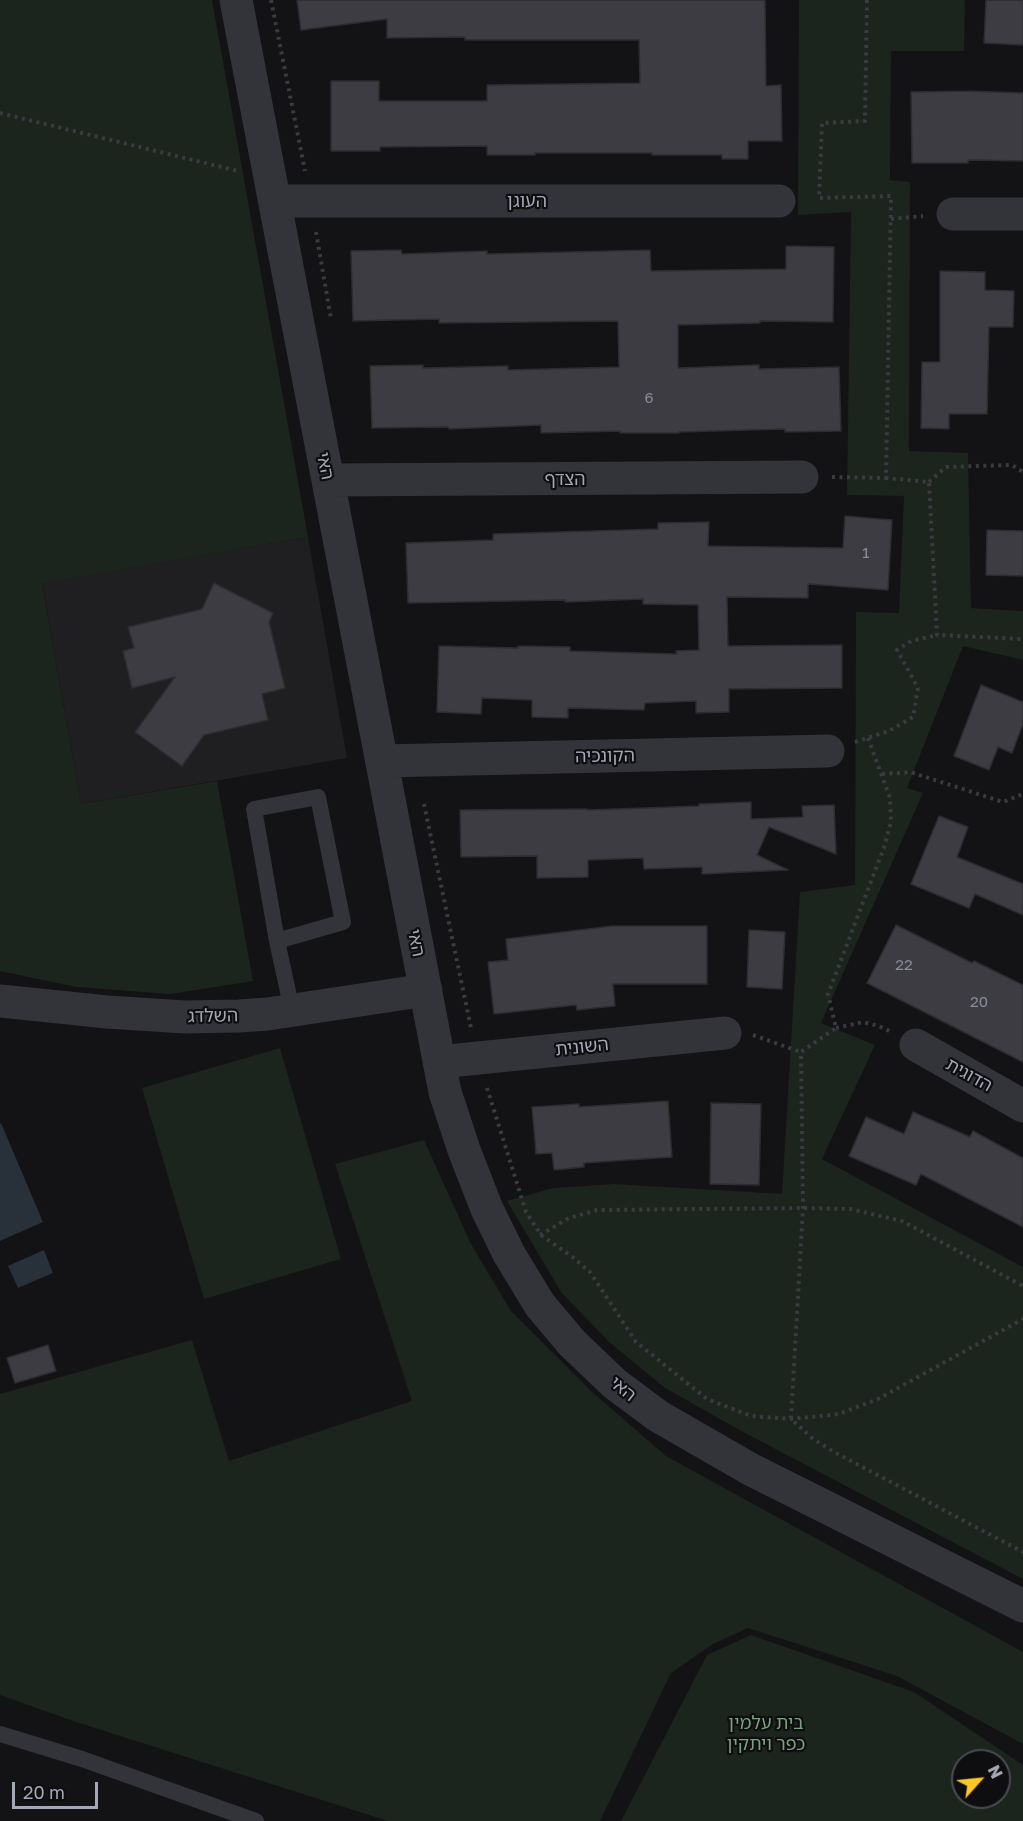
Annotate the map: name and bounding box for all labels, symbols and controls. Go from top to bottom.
street label: העוגן [507,190,547,212]
house number: 6 [644,389,654,407]
street label: האי [312,450,338,482]
street label: הצדף [545,468,585,490]
house number: 1 [862,544,870,562]
street label: הקונכיה [575,745,635,767]
street label: האי [403,927,429,959]
house number: 22 [895,956,913,974]
house number: 20 [970,993,988,1011]
street label: השלדג [188,1005,238,1027]
street label: השונית [554,1033,610,1061]
street label: הדוגית [942,1053,996,1097]
street label: האי [605,1372,641,1406]
park label: בית עלמין כפר ויתקין [727,1712,805,1754]
north arrow [951,1749,1011,1809]
text: N [984,1762,1007,1782]
scale bar [15,1770,100,1808]
text: 20 m [23,1781,65,1803]

